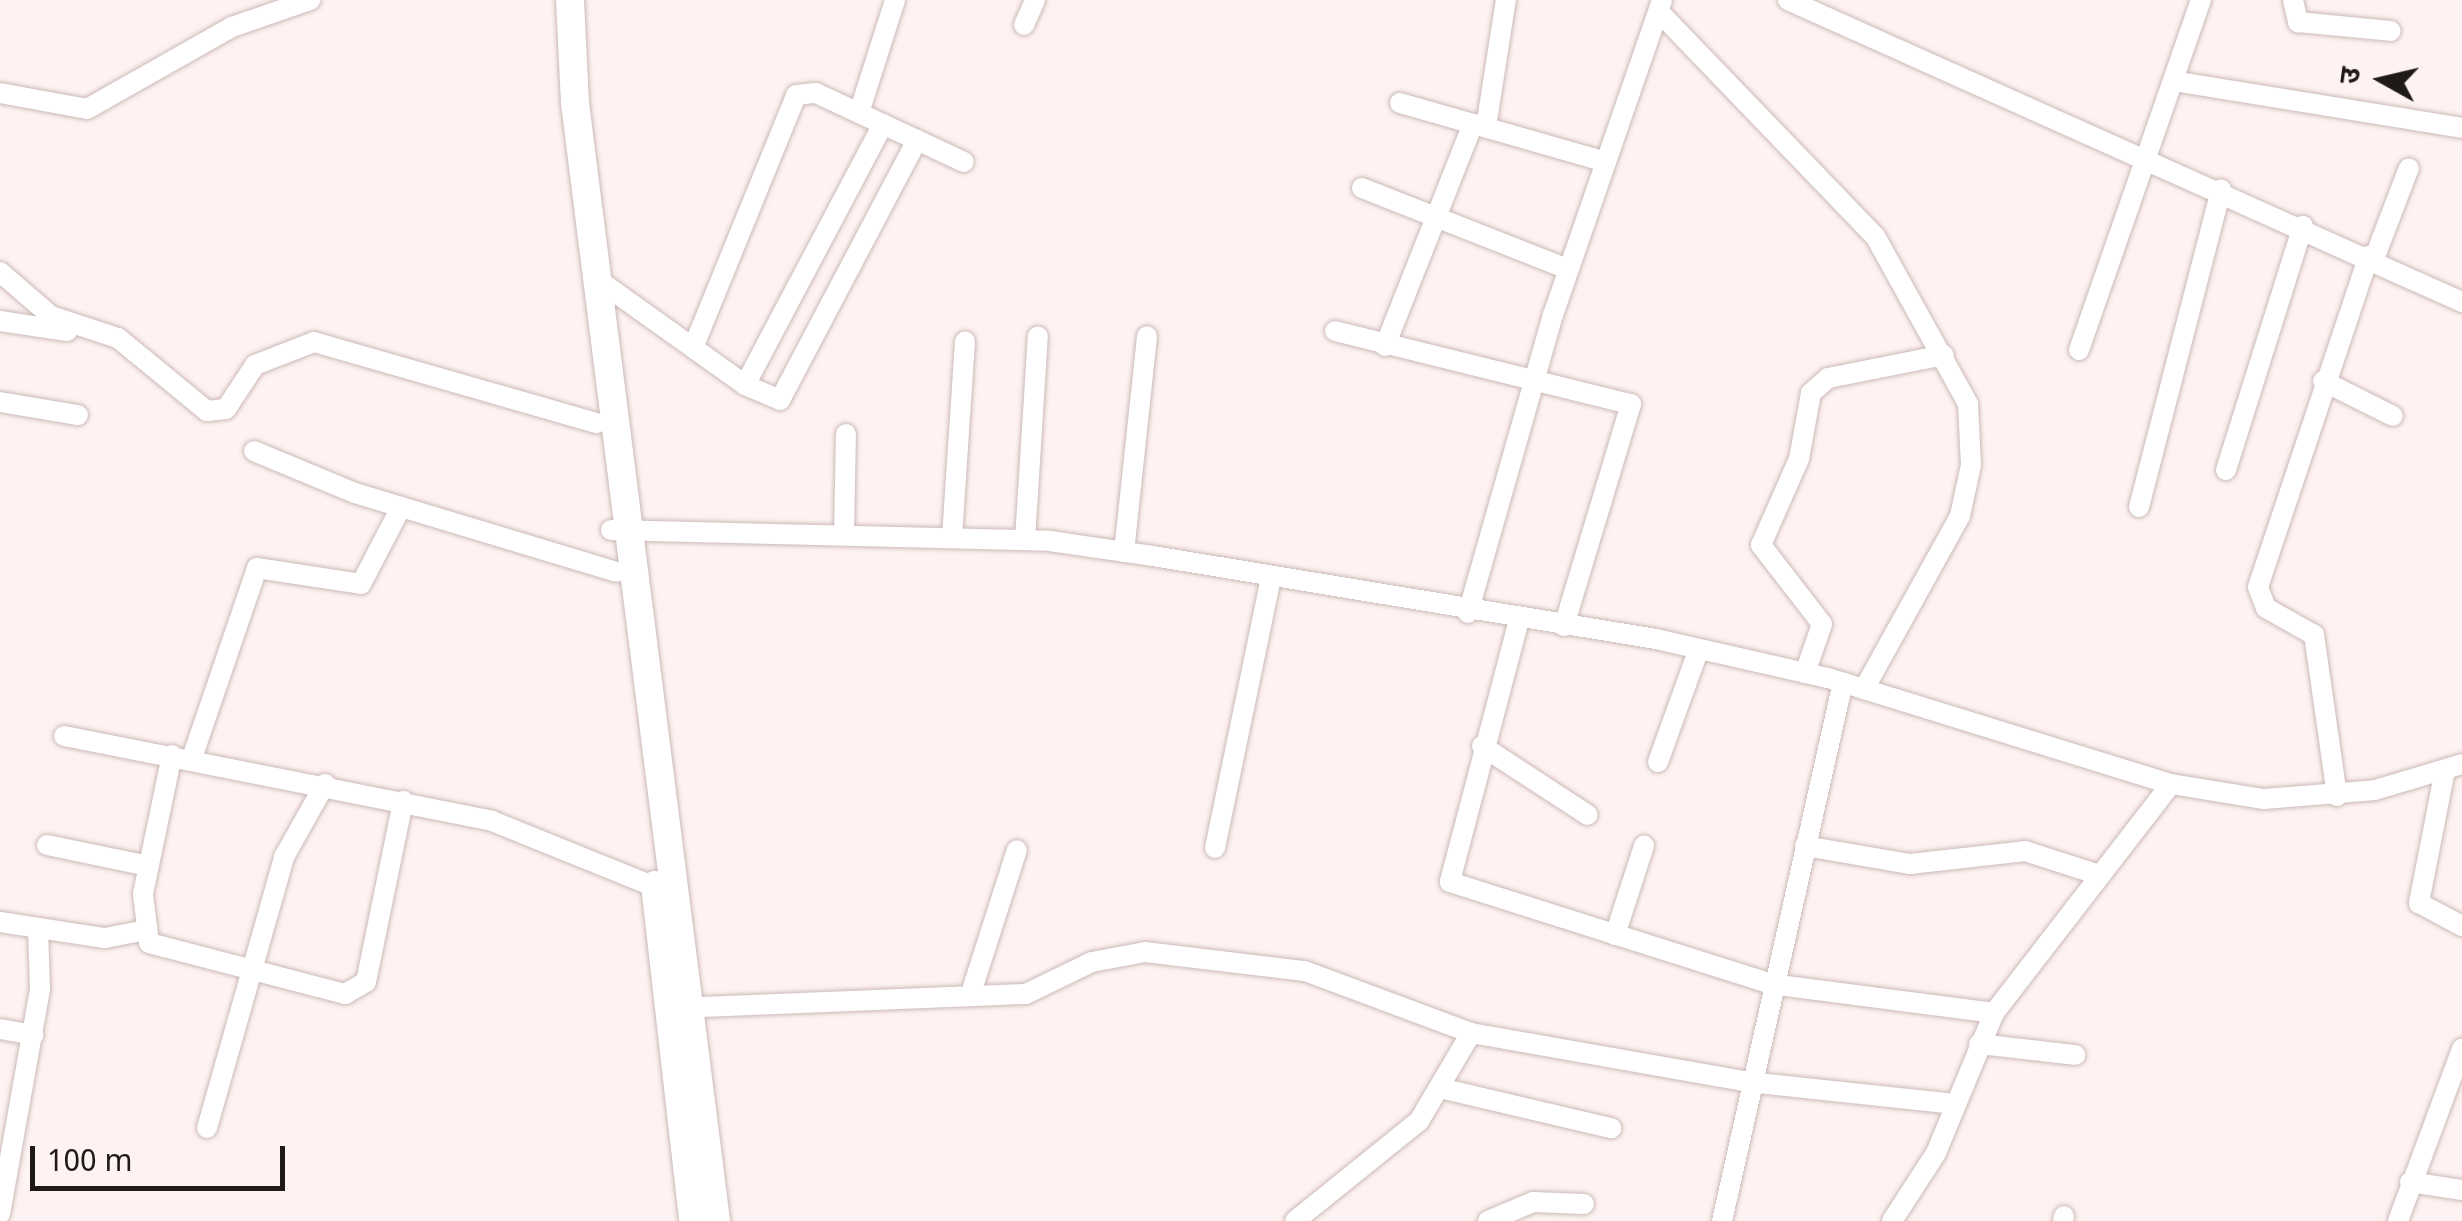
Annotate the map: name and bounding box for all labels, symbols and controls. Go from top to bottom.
north arrow [2332,30,2432,130]
text: उ [2333,65,2371,86]
scale bar [35,1126,290,1188]
text: 100 m [47,1144,132,1183]

